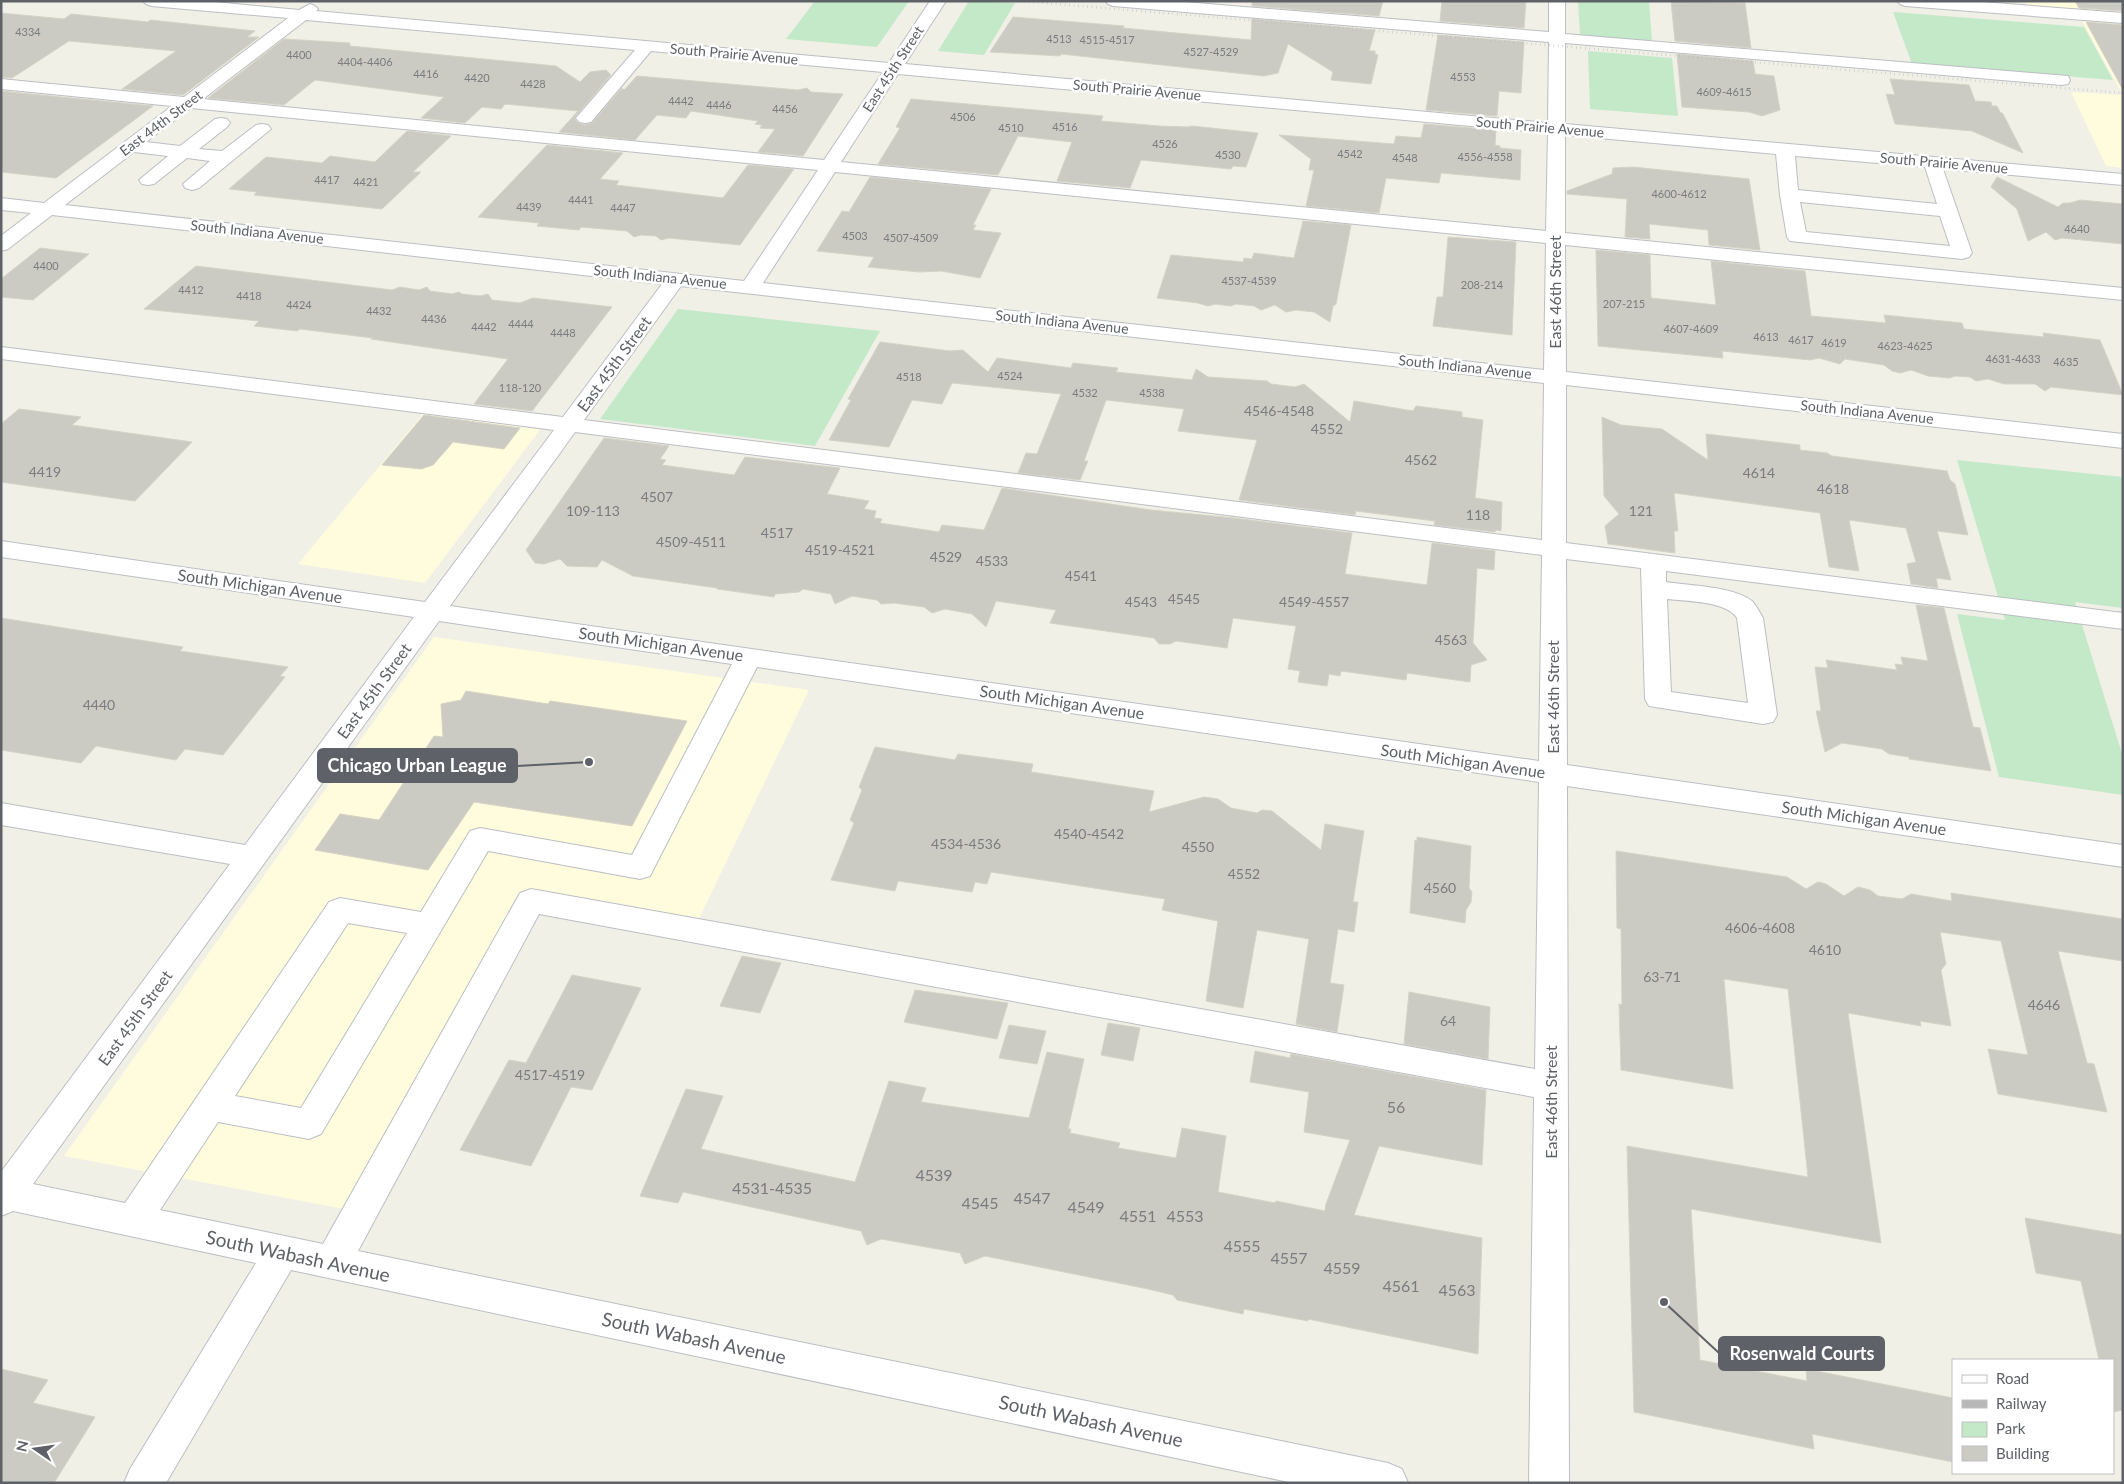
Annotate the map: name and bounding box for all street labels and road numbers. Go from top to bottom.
street label: East 45th Street [858,23,927,115]
street label: South Prairie Avenue [669,39,799,68]
street label: South Prairie Avenue [1072,75,1202,104]
street label: East 44th Street [116,86,205,159]
street label: South Prairie Avenue [1475,112,1605,141]
street label: South Prairie Avenue [1879,148,2009,177]
street label: South Indiana Avenue [190,216,324,247]
street label: East 46th Street [1545,235,1564,349]
street label: South Indiana Avenue [593,261,727,292]
street label: South Indiana Avenue [995,306,1129,337]
street label: East 45th Street [573,312,655,415]
street label: South Indiana Avenue [1398,351,1532,382]
street label: South Indiana Avenue [1800,396,1934,427]
street label: South Michigan Avenue [177,565,344,606]
street label: South Michigan Avenue [578,623,745,664]
street label: East 45th Street [333,639,415,742]
street label: East 46th Street [1543,640,1562,754]
street label: South Michigan Avenue [979,681,1146,722]
street label: South Michigan Avenue [1380,740,1547,781]
street label: South Michigan Avenue [1781,797,1948,838]
street label: East 45th Street [94,966,176,1069]
street label: East 46th Street [1541,1045,1560,1159]
street label: South Wabash Avenue [204,1225,392,1286]
street label: South Wabash Avenue [600,1307,788,1368]
street label: South Wabash Avenue [997,1390,1185,1451]

